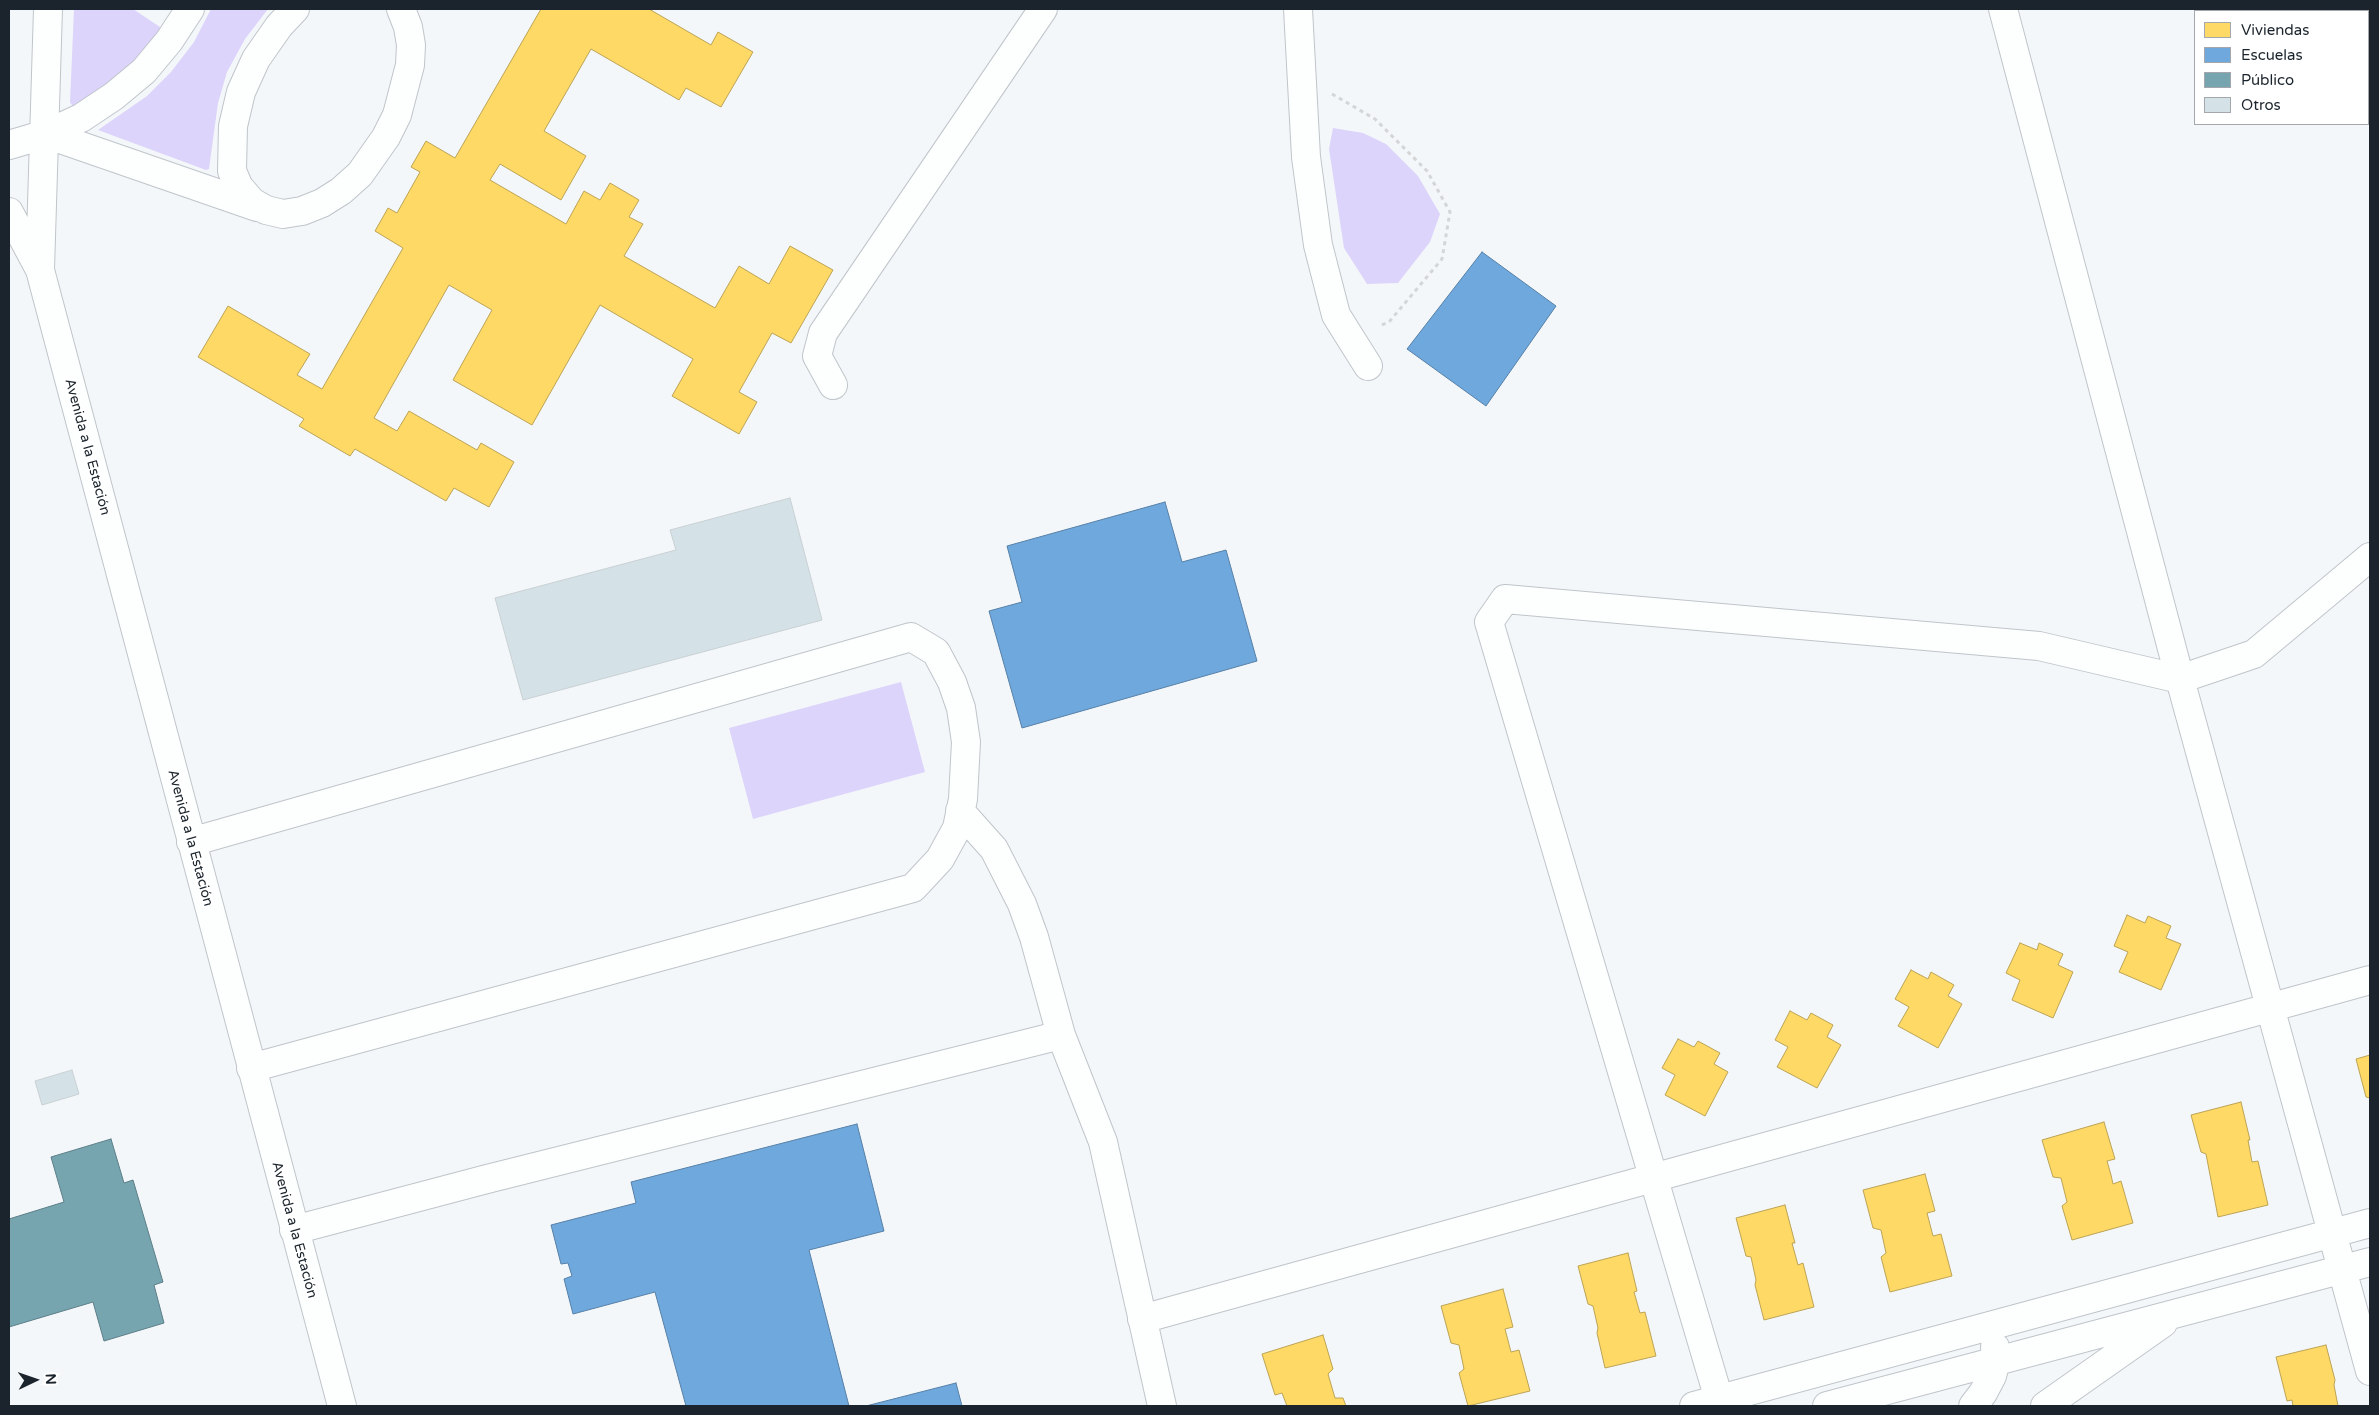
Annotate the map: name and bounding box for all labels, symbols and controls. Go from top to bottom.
legend [2194,10,2369,125]
text: Viviendas [2241,21,2309,39]
text: Escuelas [2241,46,2303,64]
text: Público [2241,71,2294,89]
text: Otros [2241,96,2281,114]
street label: Avenida a la Estación [61,377,113,517]
street label: Avenida a la Estación [164,768,216,908]
street label: Avenida a la Estación [268,1160,320,1300]
north arrow [10,1355,60,1405]
text: N [42,1373,59,1385]

